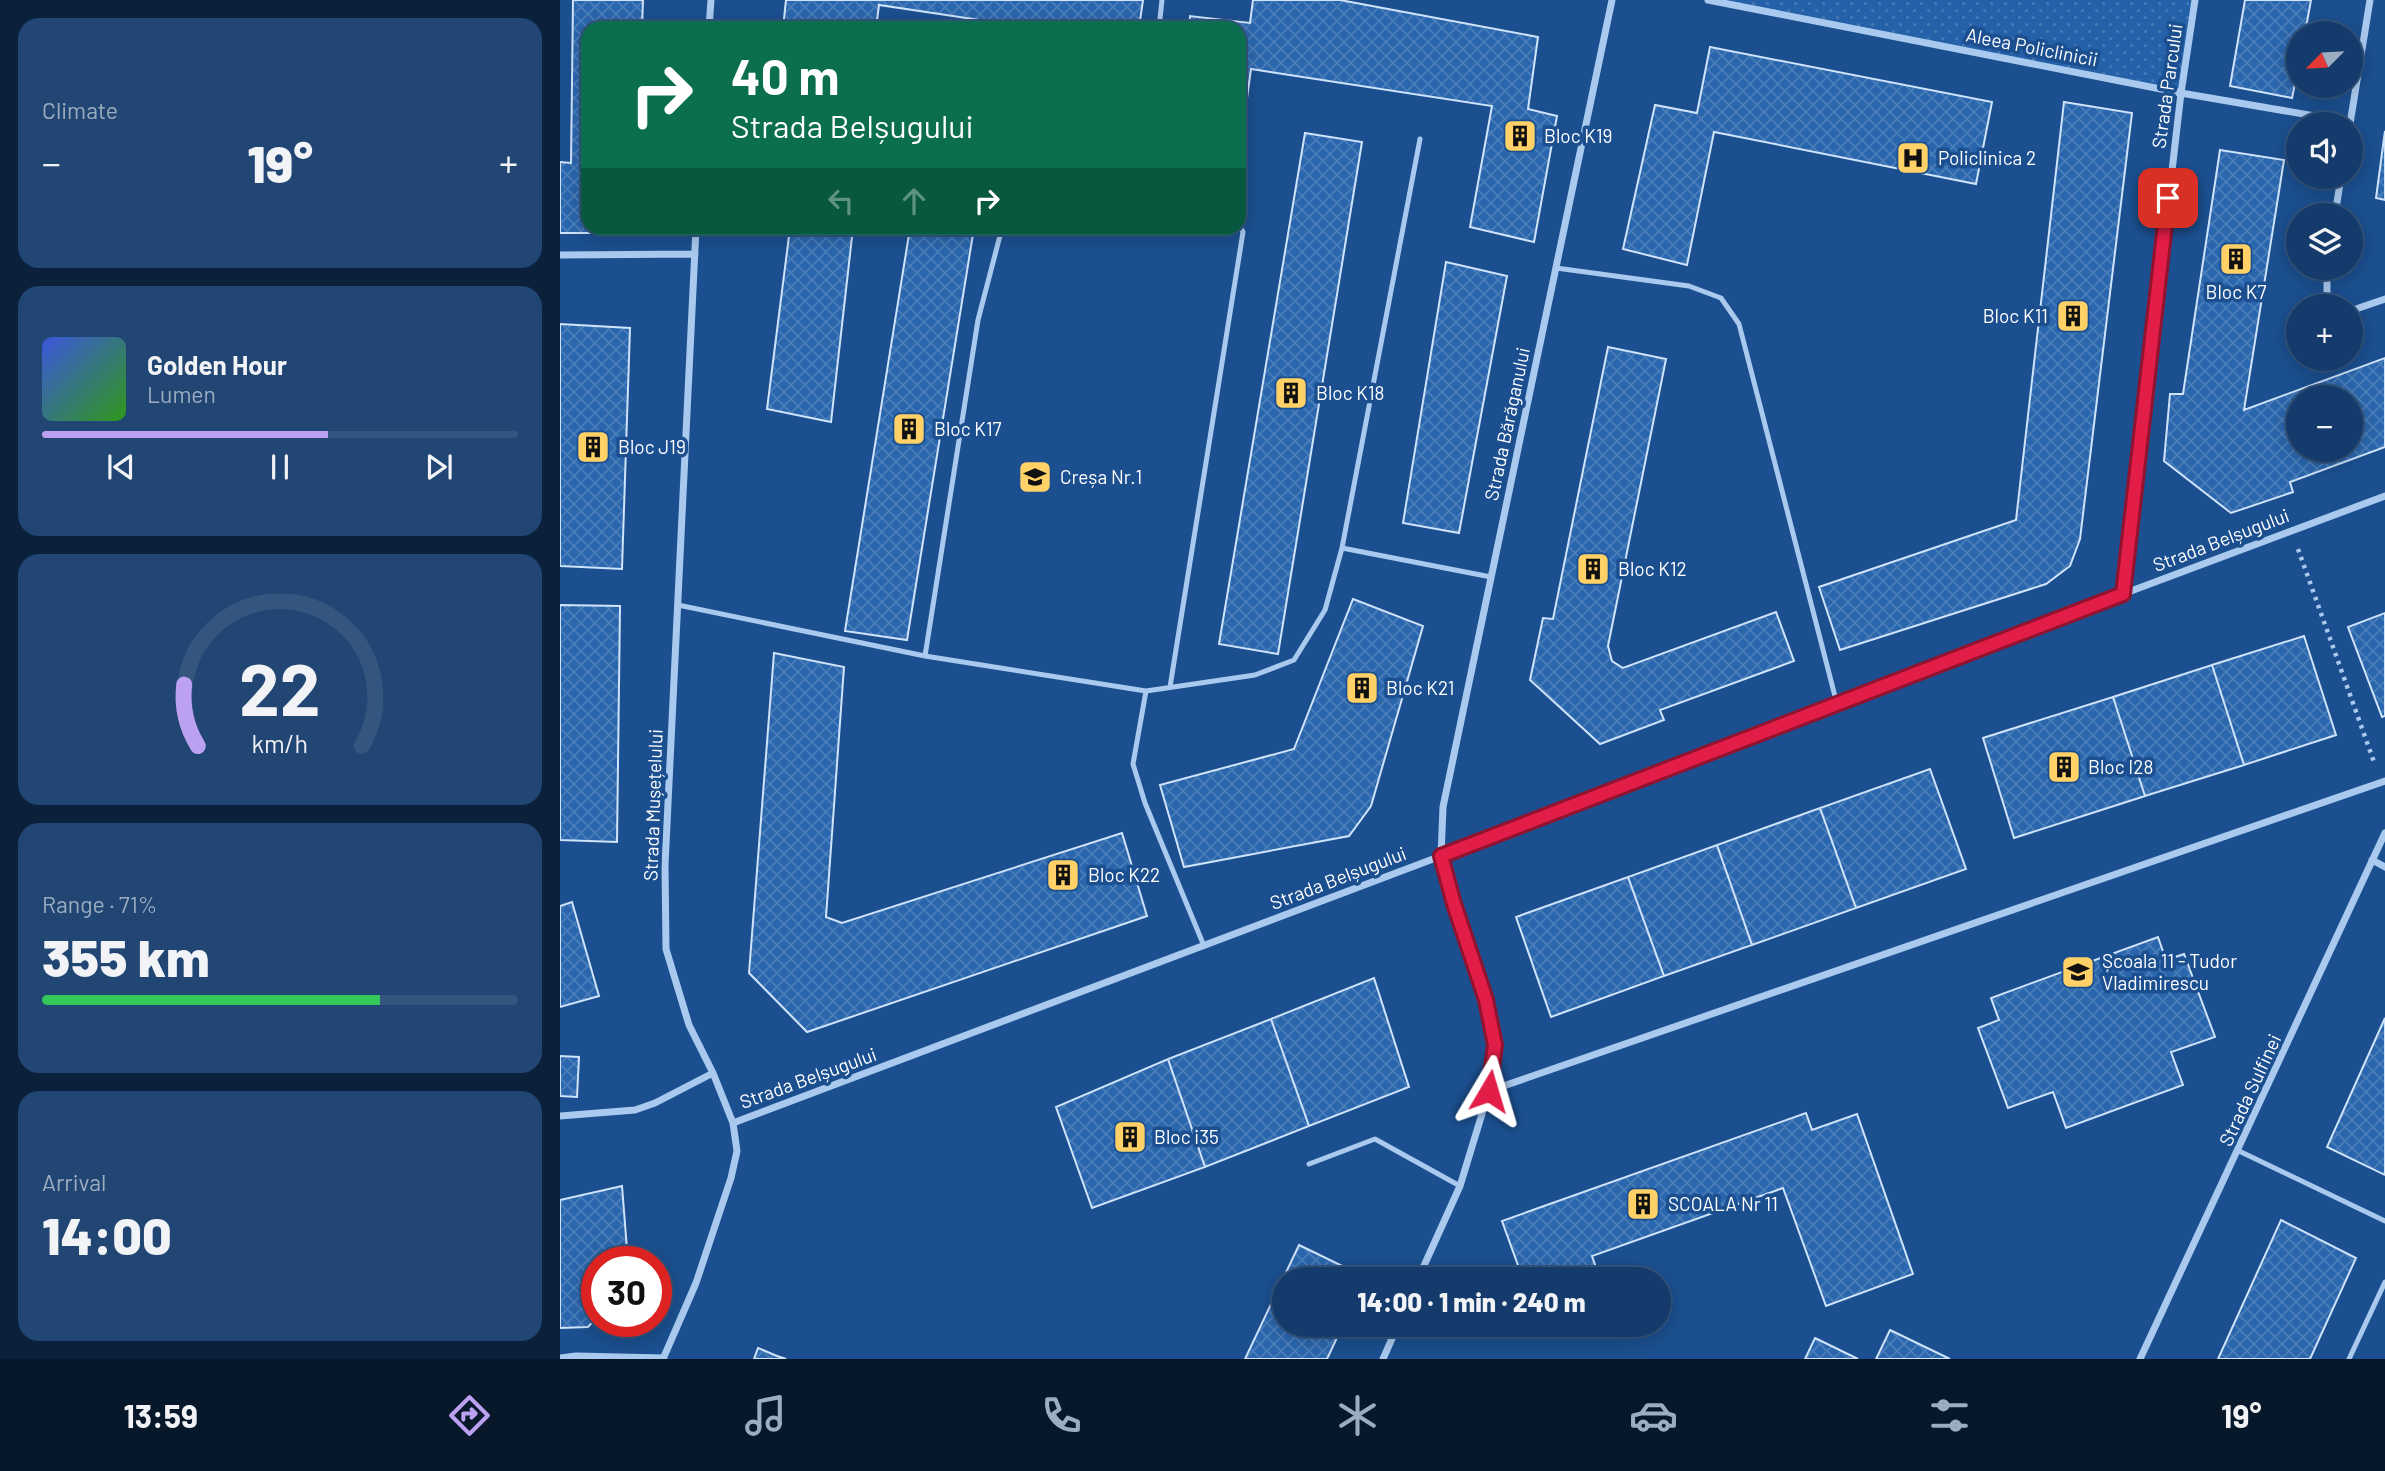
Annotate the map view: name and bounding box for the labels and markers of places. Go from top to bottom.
building icon: Bloc K19 [1501,117,1539,155]
place label: Bloc K19 [1544,124,1612,147]
hospital icon: Policlinica 2 [1894,139,1932,177]
place label: Policlinica 2 [1938,146,2036,169]
pin [2138,168,2198,228]
building icon: Bloc K7 [2217,240,2255,278]
place label: Bloc K7 [2206,280,2266,303]
building icon: Bloc K11 [2054,297,2092,335]
place label: Bloc K11 [1983,304,2048,327]
building icon: Bloc K18 [1272,374,1310,412]
place label: Bloc K18 [1316,381,1384,404]
building icon: Bloc K17 [890,410,928,448]
place label: Bloc K17 [934,417,1002,440]
building icon: Bloc J19 [574,428,612,466]
place label: Bloc J19 [618,435,686,458]
school or university icon: Creșa Nr.1 [1016,458,1054,496]
place label: Creșa Nr.1 [1060,465,1142,488]
building icon: Bloc K12 [1574,550,1612,588]
place label: Bloc K12 [1618,557,1687,580]
building icon: Bloc K21 [1343,669,1381,707]
place label: Bloc K21 [1386,676,1455,699]
building icon: Bloc I28 [2045,748,2083,786]
place label: Bloc I28 [2088,755,2153,778]
building icon: Bloc K22 [1044,856,1082,894]
place label: Bloc K22 [1088,863,1160,886]
place label: Școala 11 - Tudor Vladimirescu [2102,949,2237,994]
school or university icon: Școala 11 - Tudor Vladimirescu [2059,953,2097,991]
building icon: Bloc i35 [1111,1118,1149,1156]
place label: Bloc i35 [1154,1125,1219,1148]
building icon: SCOALA Nr 11 [1624,1185,1662,1223]
place label: SCOALA Nr 11 [1668,1192,1778,1215]

